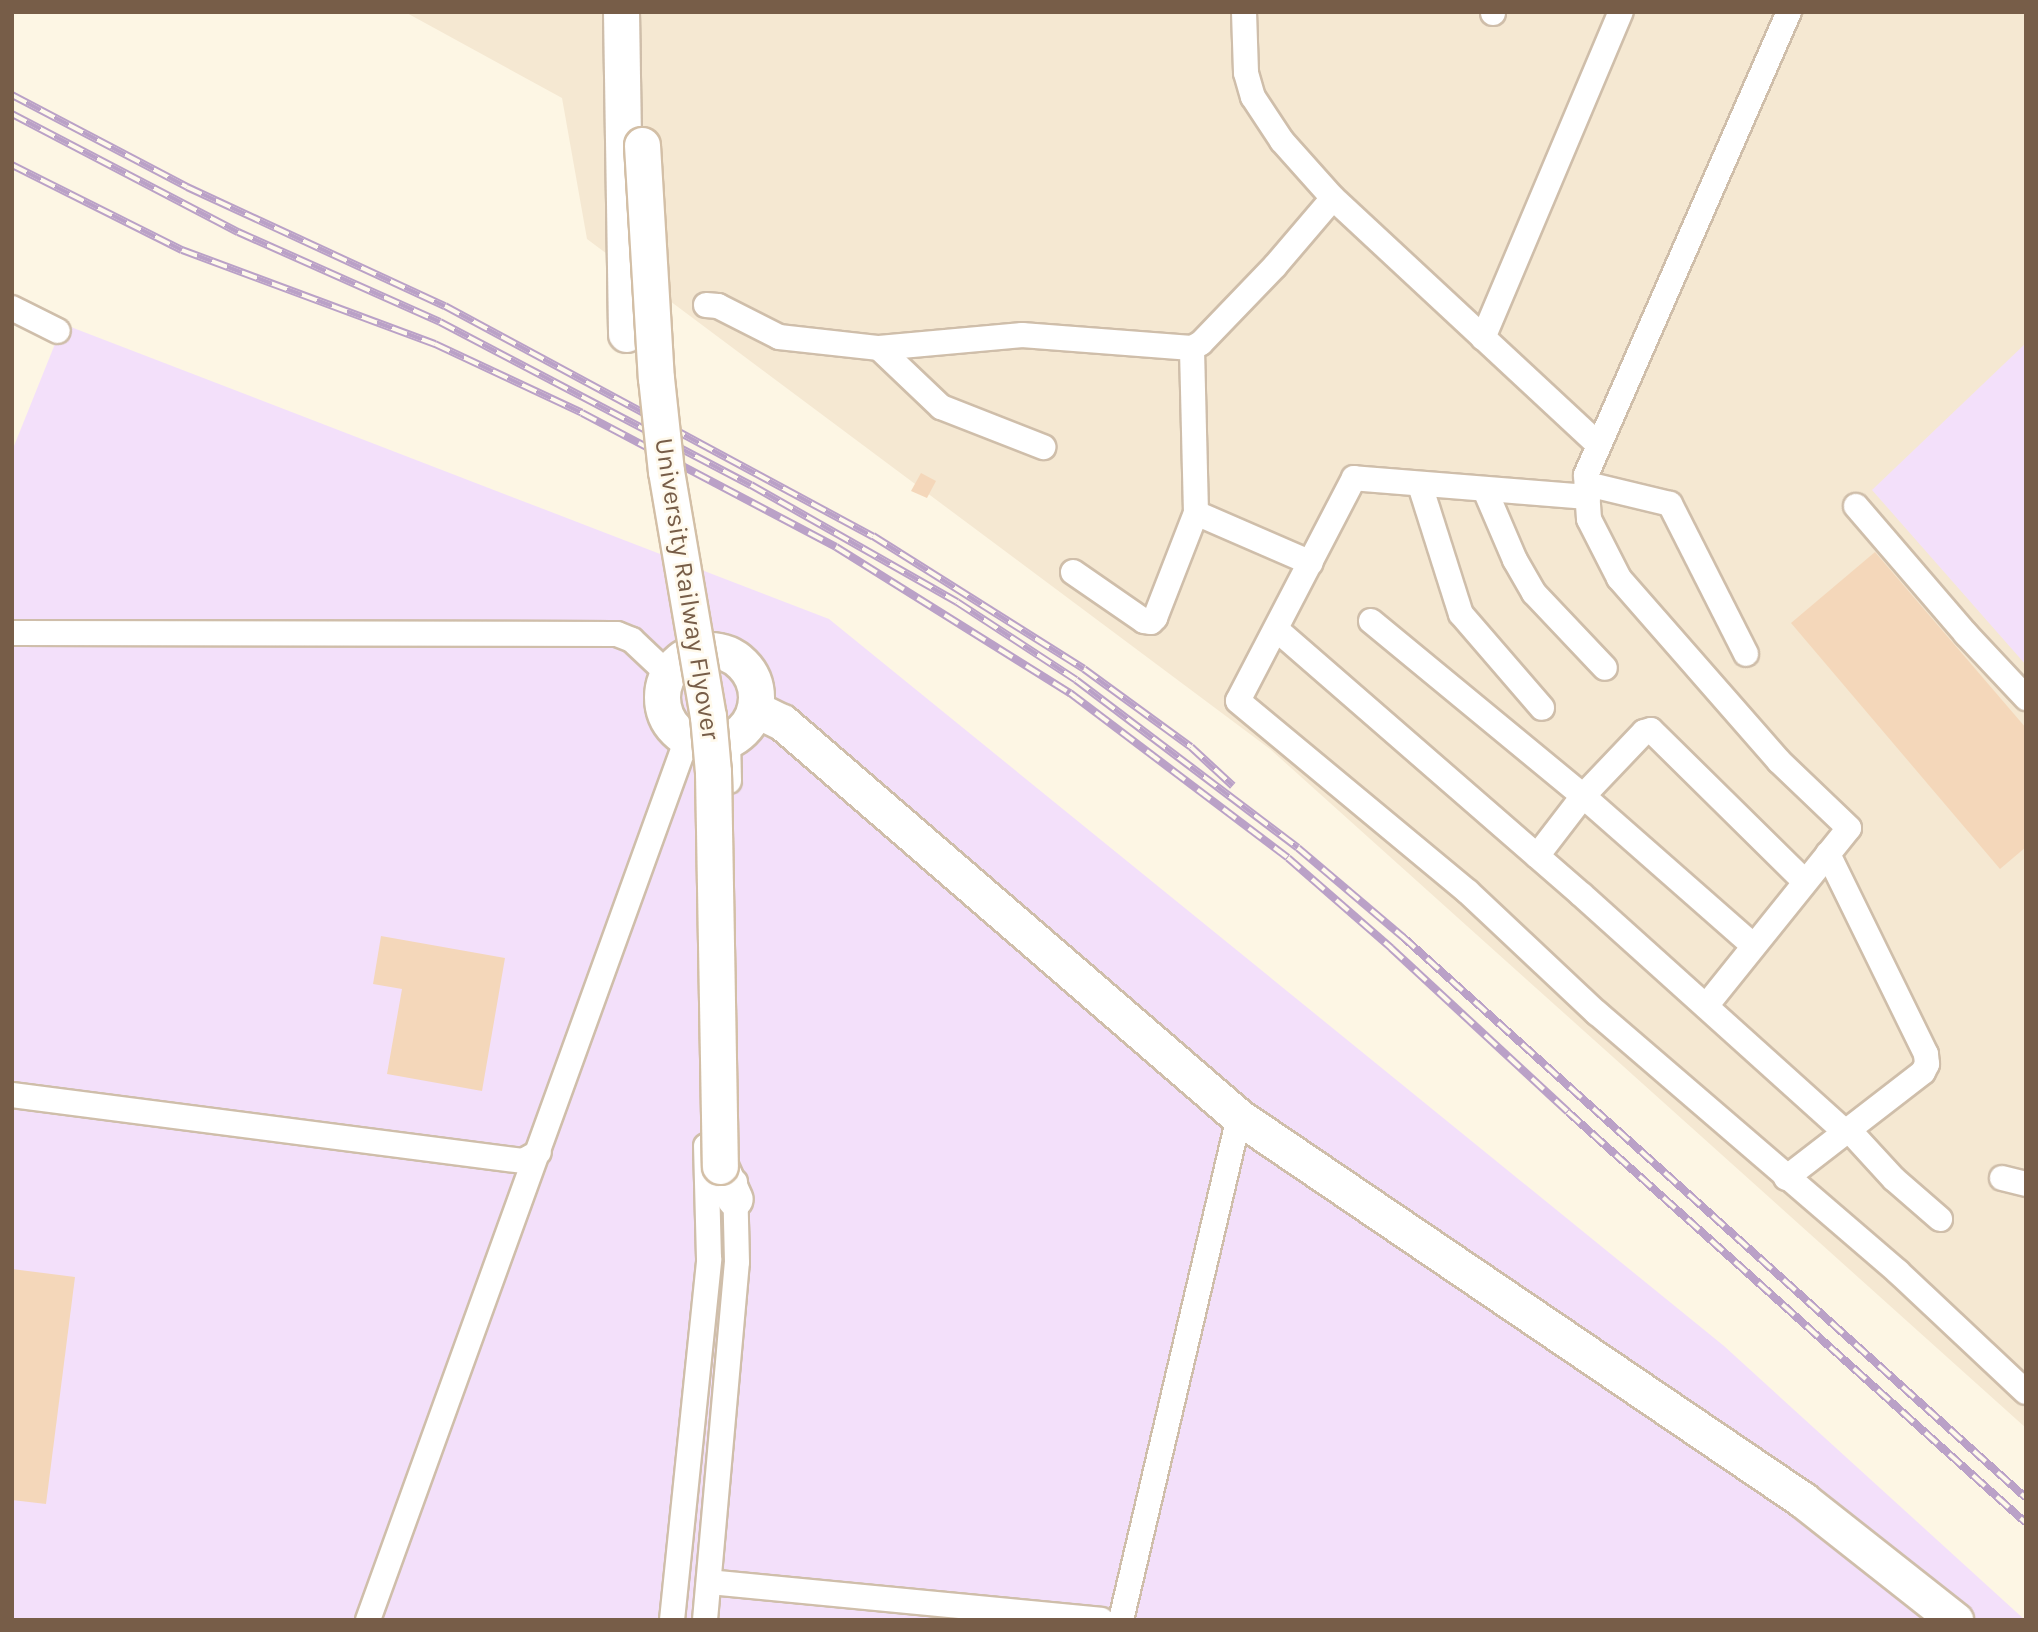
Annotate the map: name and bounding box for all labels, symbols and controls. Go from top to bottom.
street label: University Railway Flyover [648,436,726,742]

